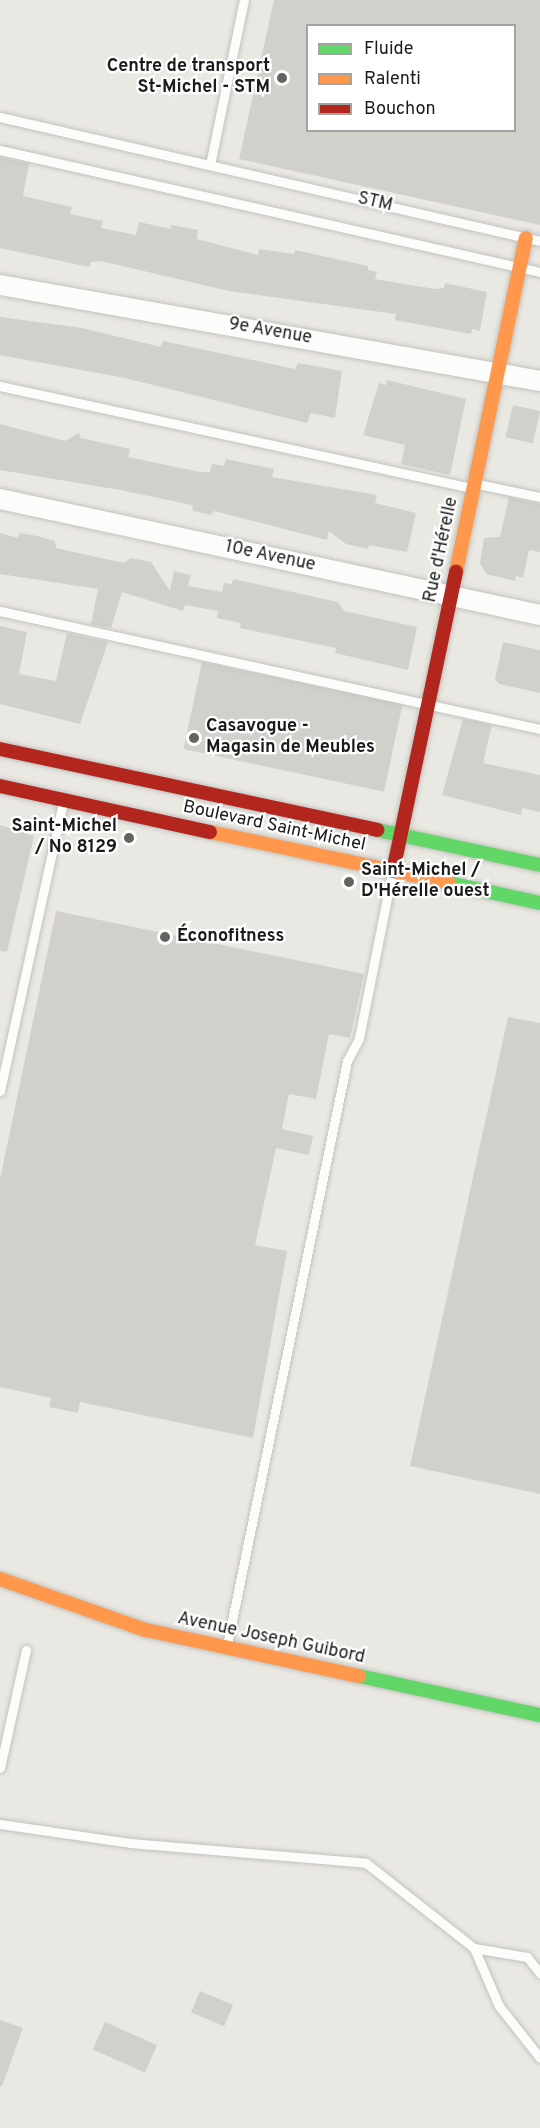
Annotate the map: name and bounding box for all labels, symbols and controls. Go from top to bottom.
legend [306,24,516,132]
text: Fluide [364,38,413,61]
place label: Centre de transport St-Michel - STM [107,57,270,100]
text: Ralenti [364,68,421,91]
marker: Centre de transport St-Michel - STM [275,71,289,85]
text: Bouchon [364,98,436,121]
street label: STM [355,189,395,217]
street label: 9e Avenue [226,314,314,350]
street label: Rue d'Hérelle [420,495,464,605]
street label: 10e Avenue [223,537,317,577]
place label: Casavogue - Magasin de Meubles [206,717,375,760]
marker: Casavogue - Magasin de Meubles [187,731,201,745]
street label: Boulevard Saint-Michel [181,797,367,857]
place label: Saint-Michel / No 8129 [11,817,117,860]
marker: Saint-Michel / No 8129 [122,831,136,845]
place label: Saint-Michel / D'Hérelle ouest [361,861,489,904]
marker: Saint-Michel / D'Hérelle ouest [342,875,356,889]
place label: Éconofitness [177,926,284,948]
marker: Éconofitness [158,930,172,944]
street label: Avenue Joseph Guibord [175,1609,367,1669]

